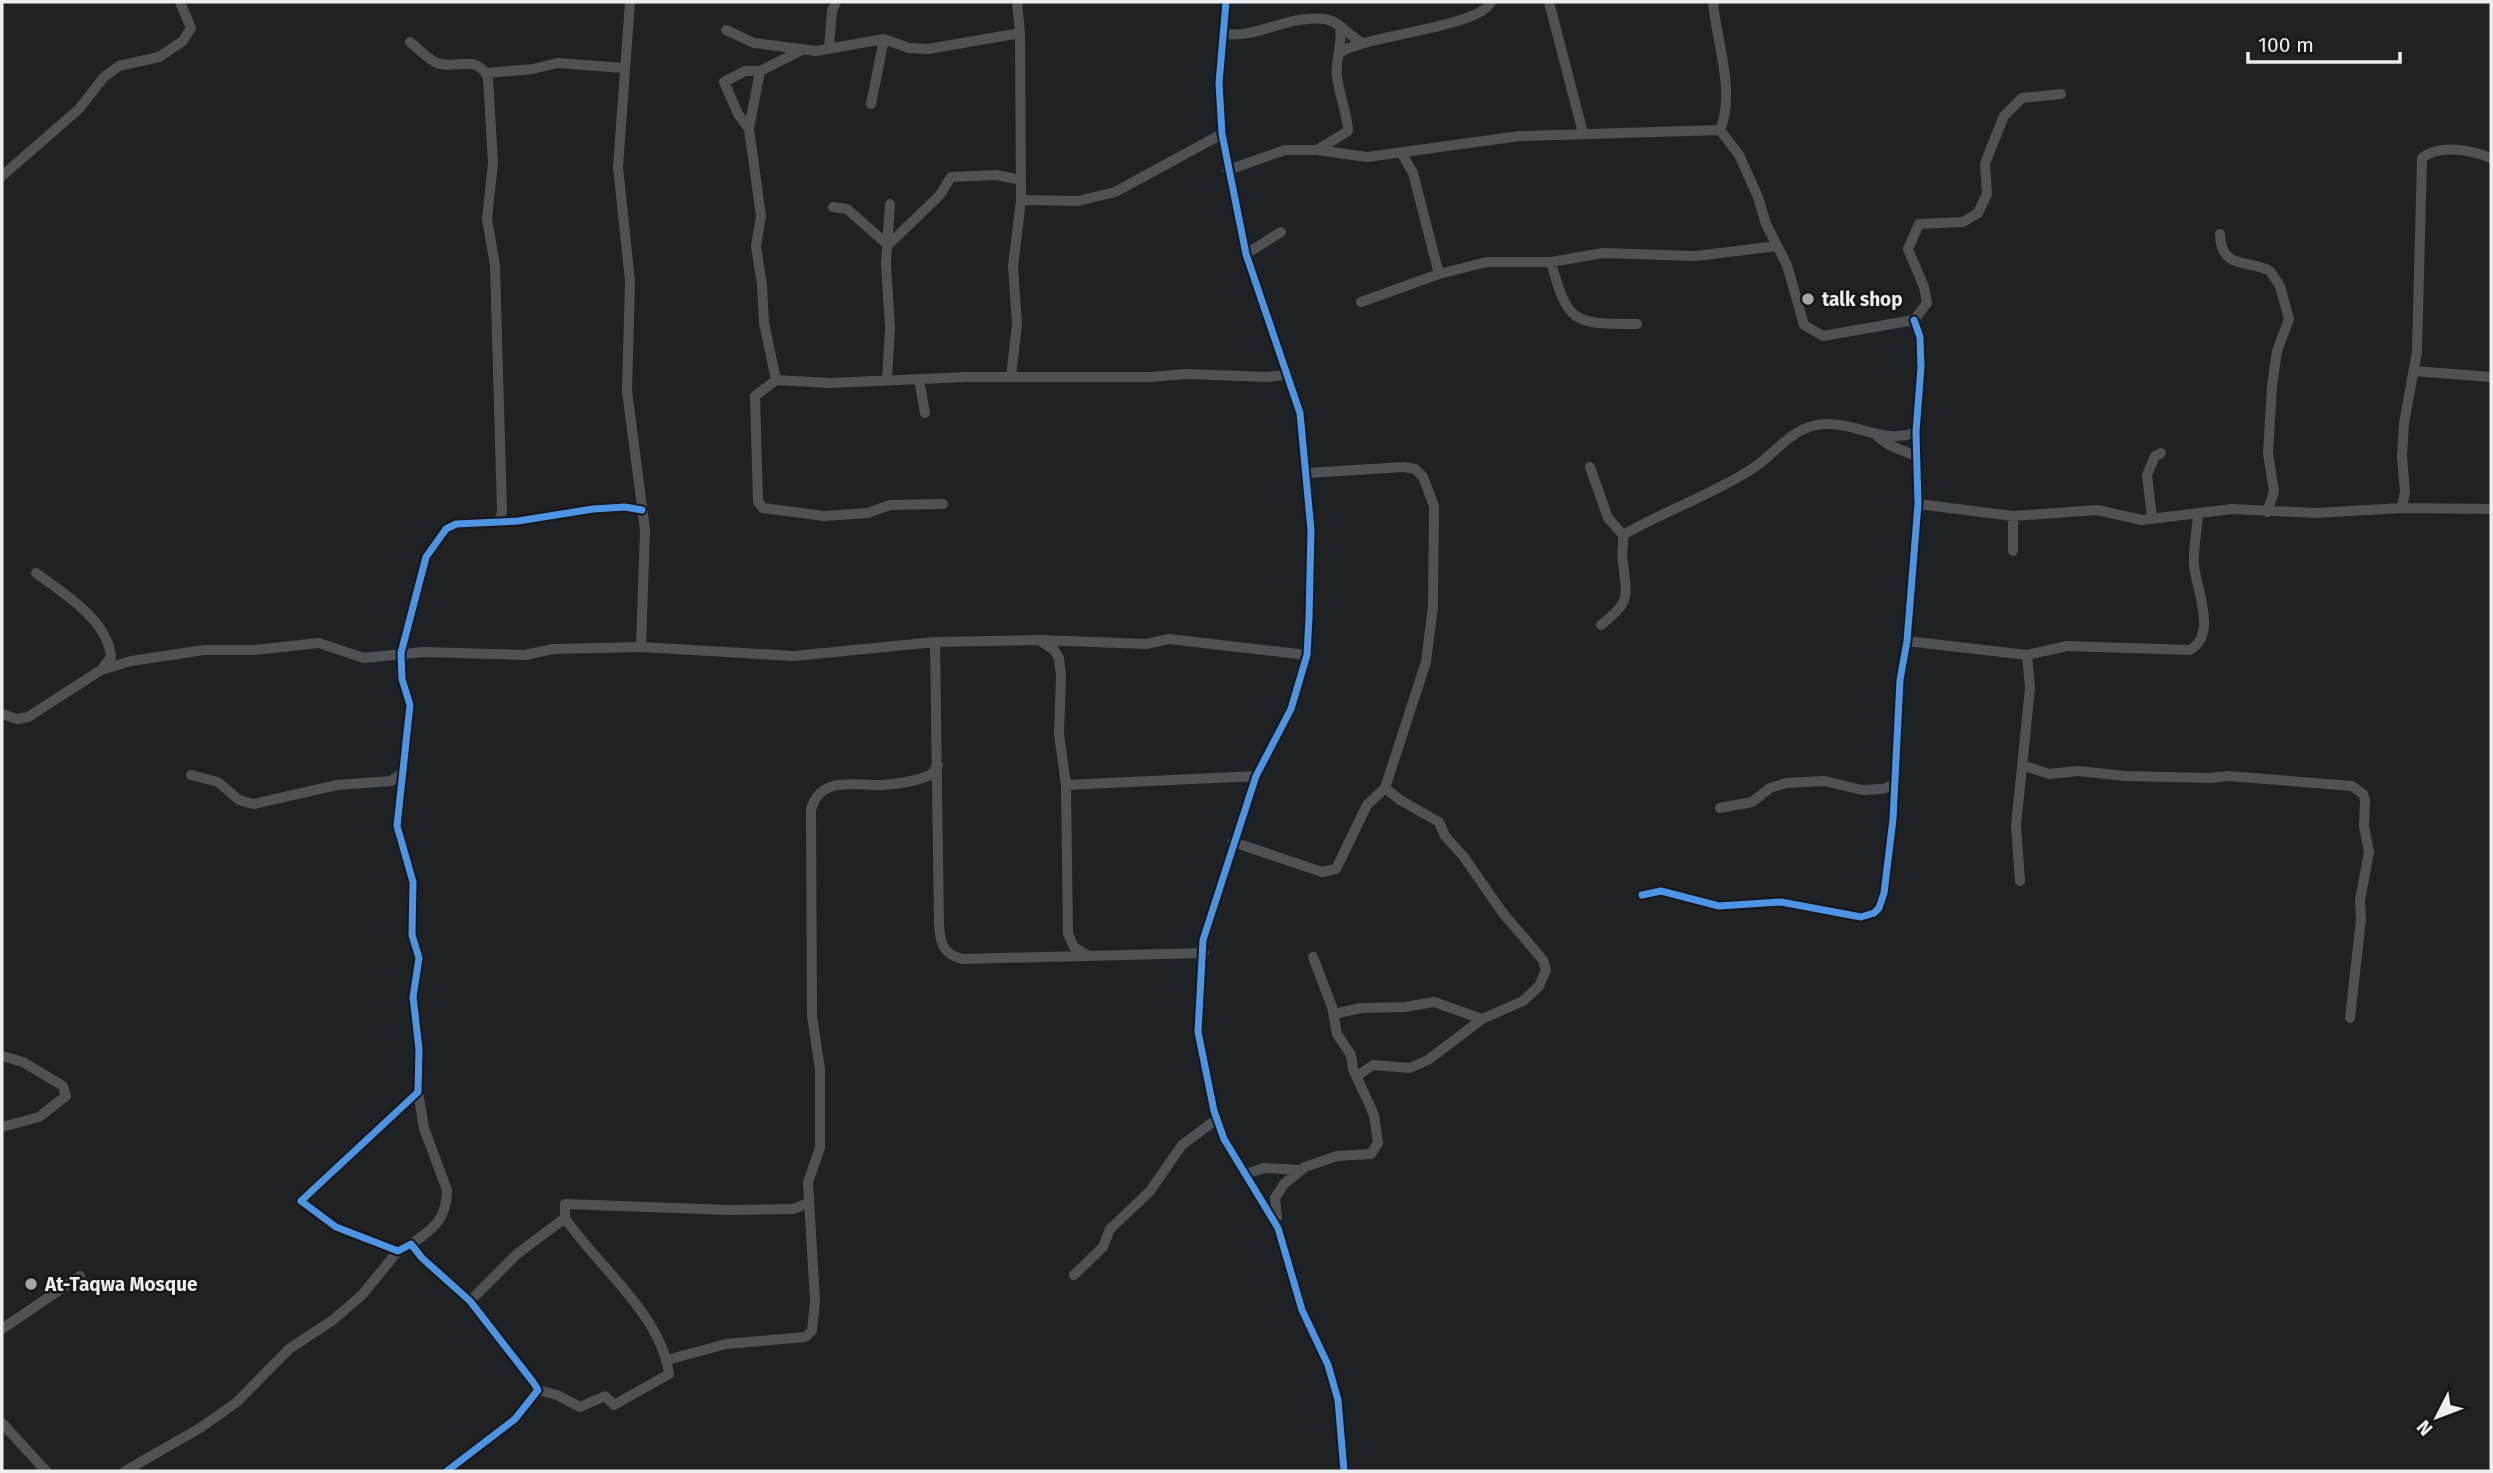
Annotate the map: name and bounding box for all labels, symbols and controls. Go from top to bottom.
scale bar [2248,21,2400,65]
text: 100 m [2258,32,2314,58]
place label: talk shop [1822,288,1903,311]
marker: talk shop [1800,291,1816,307]
place label: At-Taqwa Mosque [44,1273,198,1296]
marker: At-Taqwa Mosque [23,1276,39,1292]
north arrow [2402,1382,2472,1452]
text: N [2412,1416,2438,1440]

